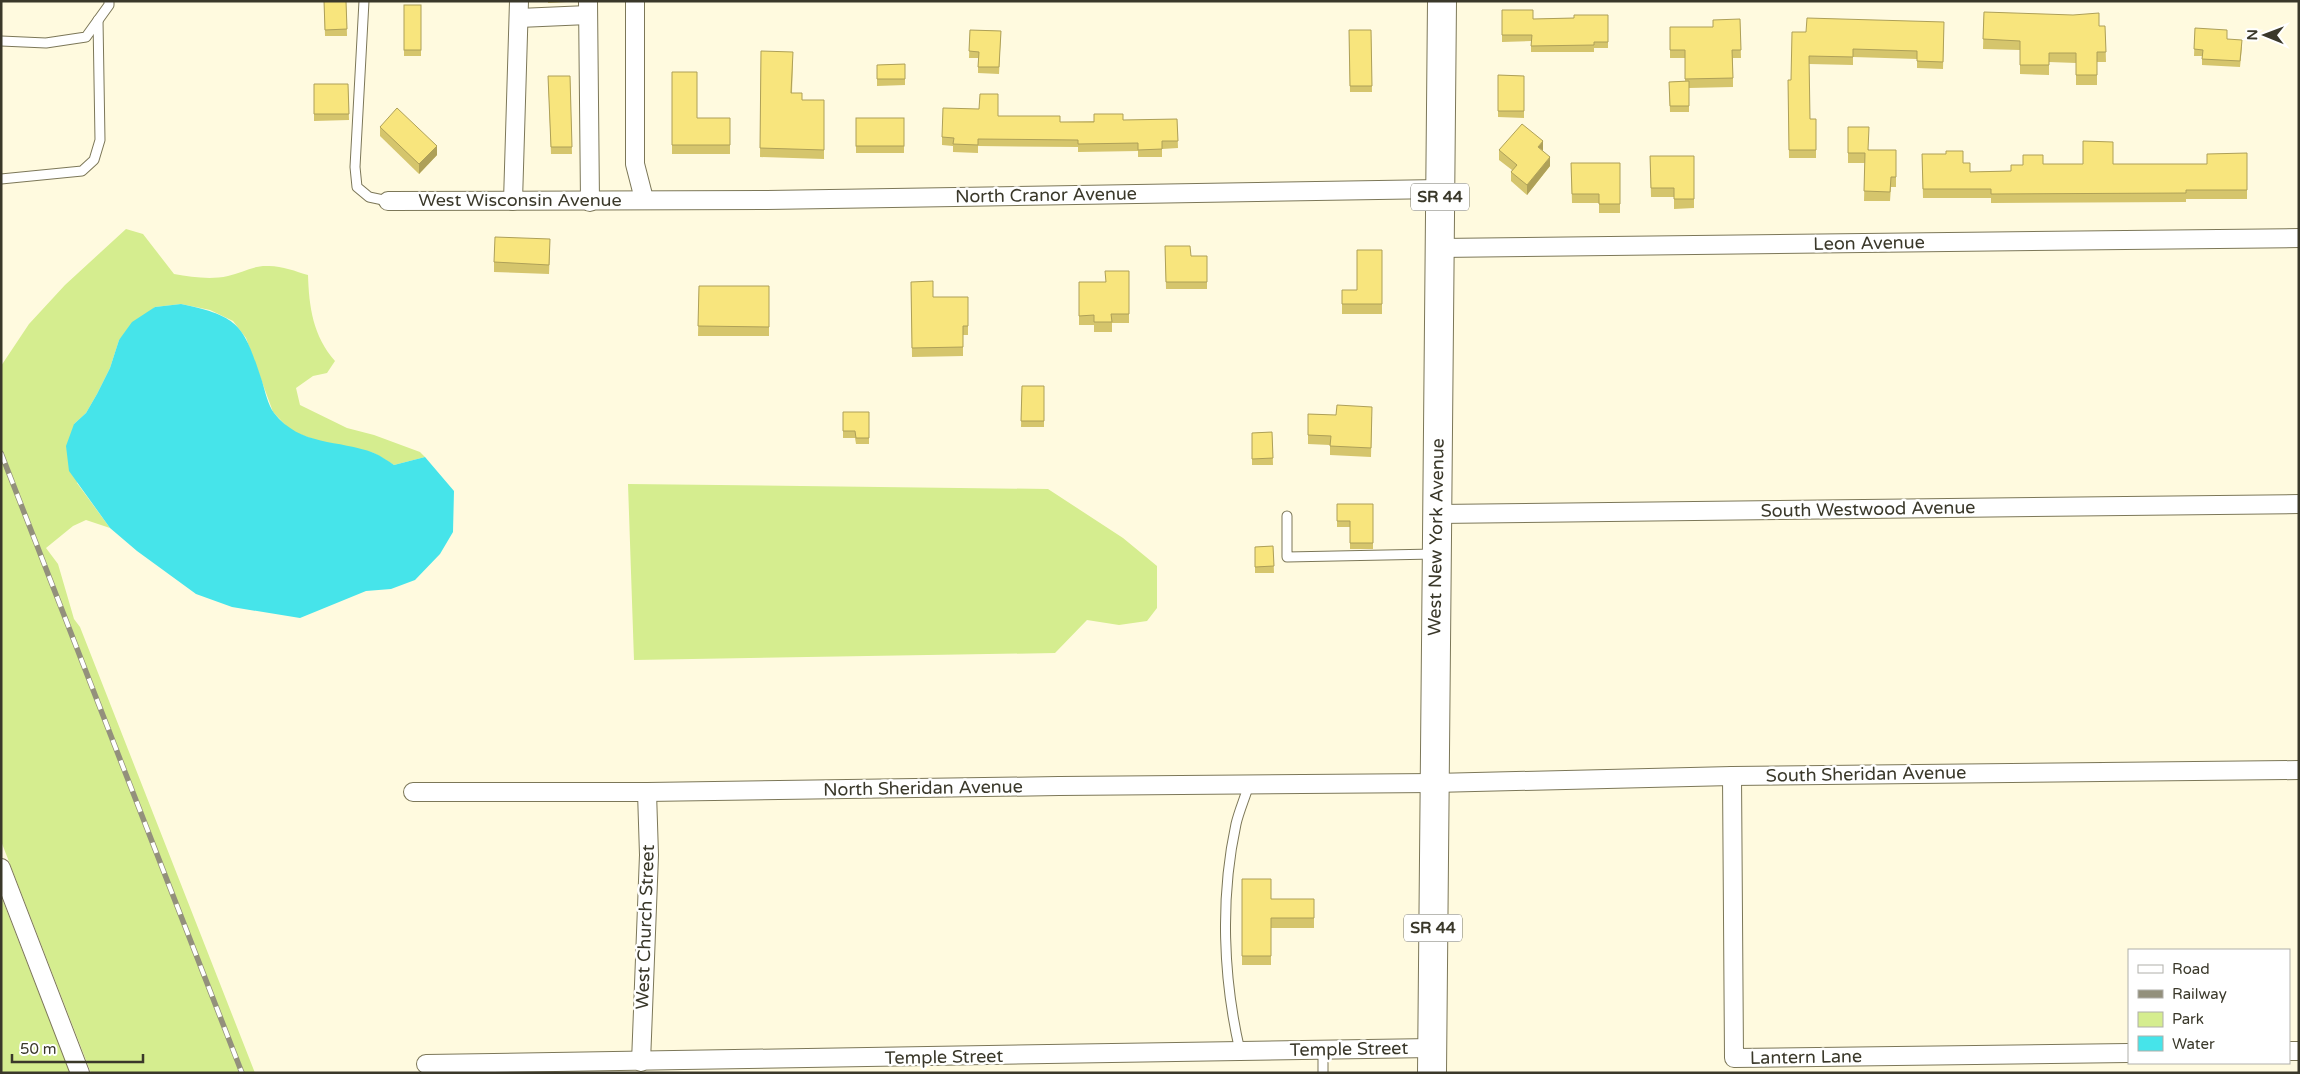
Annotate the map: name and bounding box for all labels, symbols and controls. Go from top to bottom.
north arrow [2240,10,2290,60]
text: N [2244,29,2261,41]
street label: North Cranor Avenue [955,182,1137,208]
road number: SR 44 [1411,183,1469,210]
street label: West Wisconsin Avenue [418,189,622,211]
street label: Leon Avenue [1813,231,1925,255]
street label: West New York Avenue [1423,438,1449,636]
street label: South Westwood Avenue [1760,496,1976,522]
street label: South Sheridan Avenue [1766,761,1966,787]
street label: North Sheridan Avenue [823,775,1023,801]
street label: West Church Street [631,844,659,1010]
road number: SR 44 [1404,914,1462,941]
legend [2128,949,2290,1064]
text: Road [2172,960,2210,978]
text: Railway [2172,985,2227,1003]
text: Park [2172,1010,2204,1028]
scale bar [12,1032,144,1064]
text: Water [2172,1035,2215,1053]
street label: Temple Street [1289,1037,1409,1061]
text: 50 m [20,1040,57,1058]
street label: Temple Street [884,1045,1004,1069]
street label: Lantern Lane [1750,1045,1862,1069]

